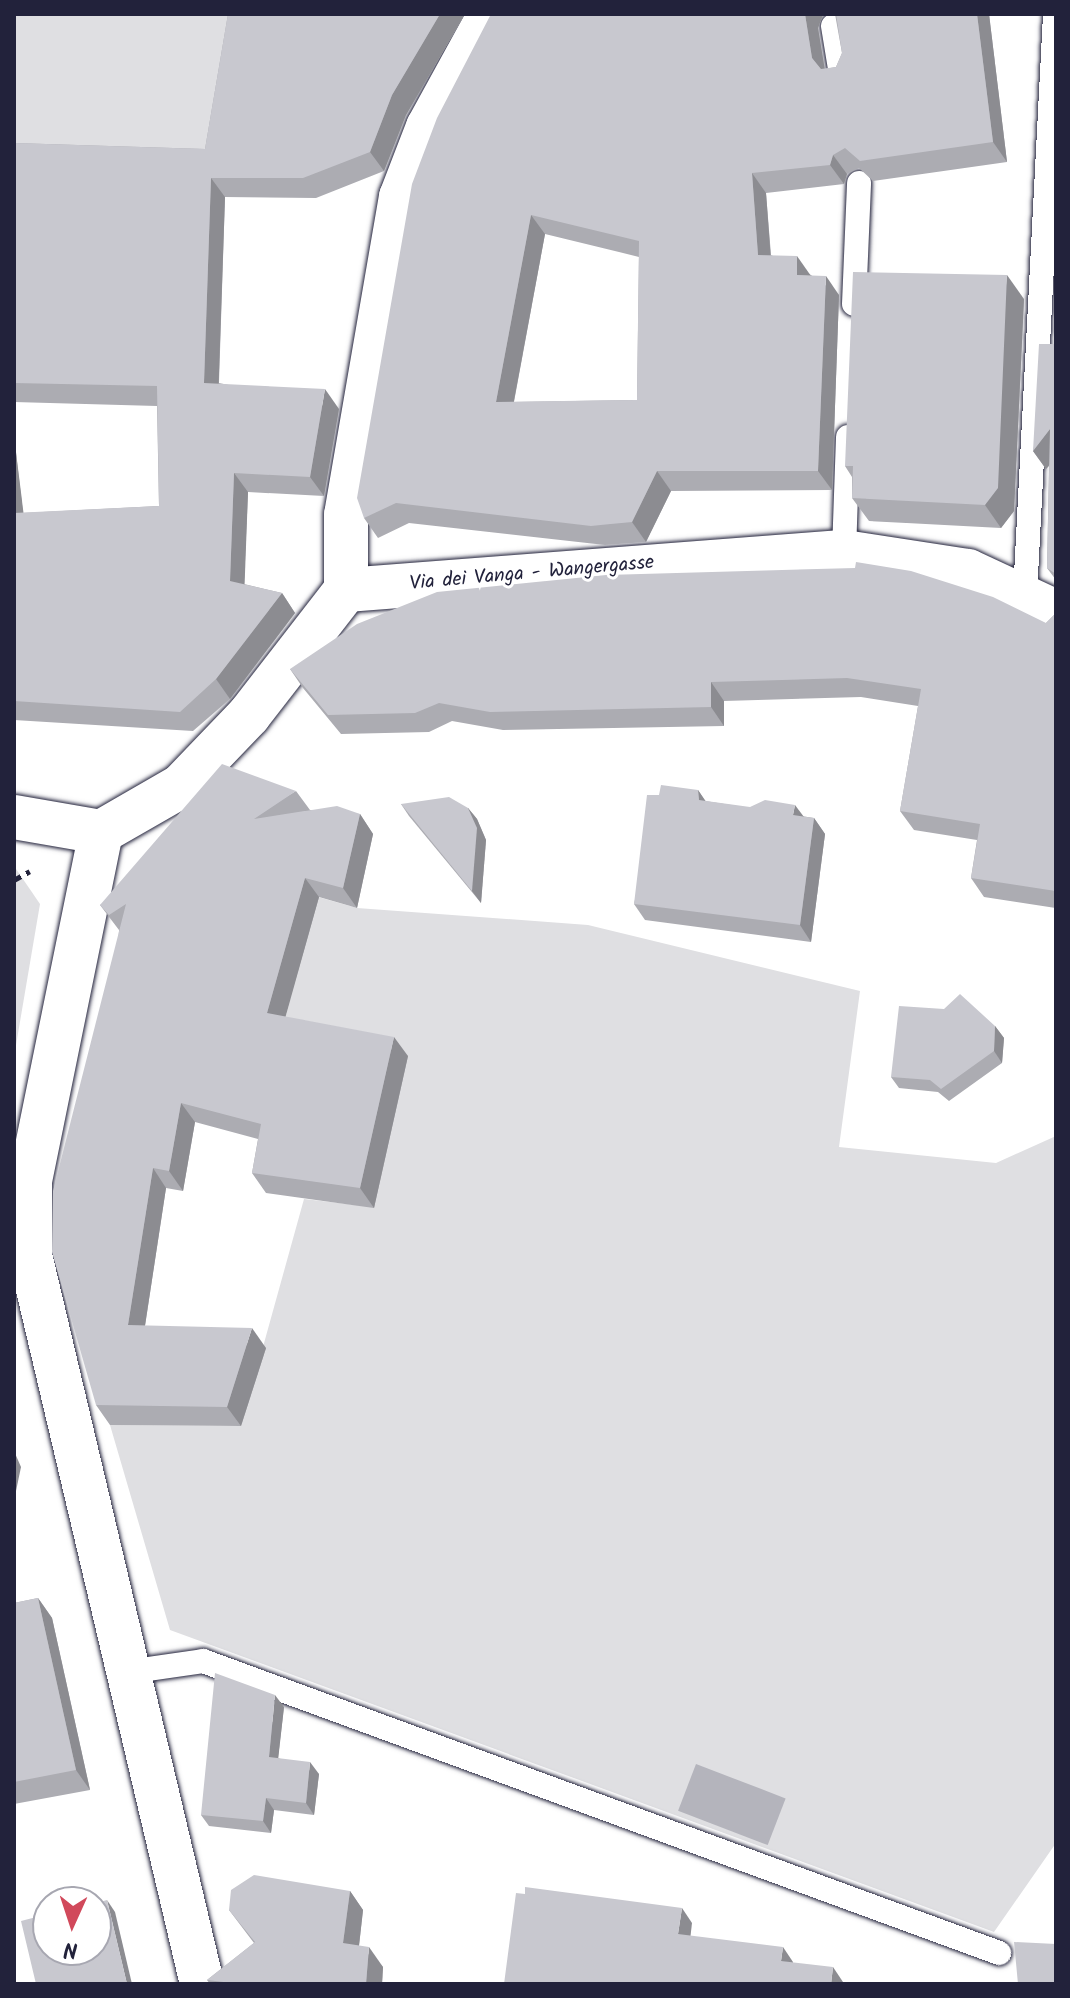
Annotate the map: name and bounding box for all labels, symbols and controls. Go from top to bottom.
street label: Via dei Vanga - Wangergasse [409,551,655,597]
north arrow [32,1886,112,1966]
text: N [63,1931,79,1966]

